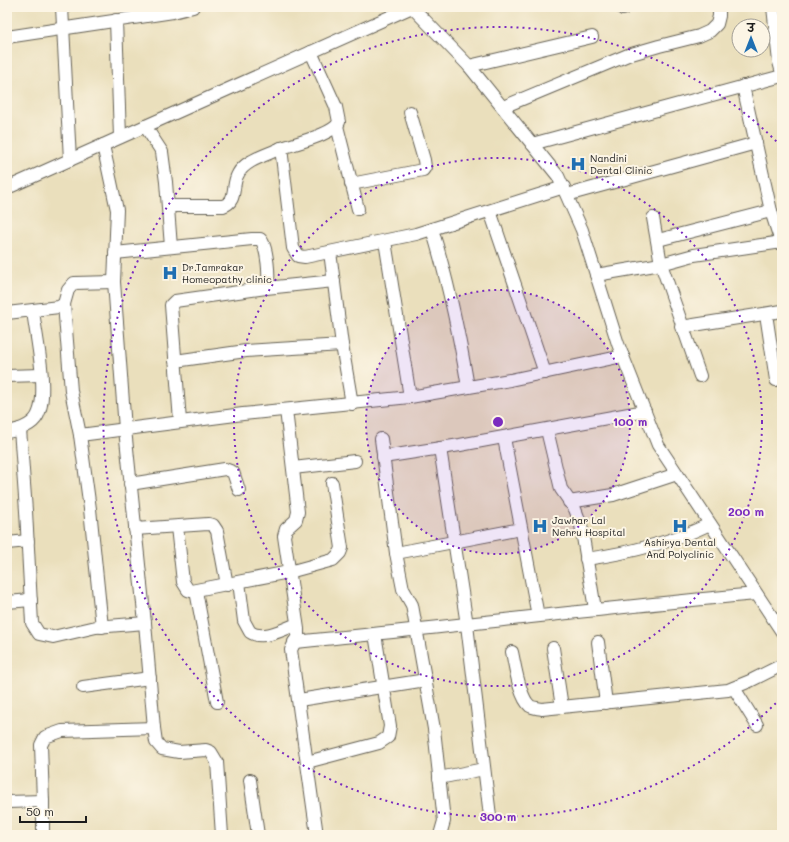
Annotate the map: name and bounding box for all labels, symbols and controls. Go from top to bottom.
north arrow [731,18,771,58]
text: उ [746,20,756,35]
place label: Nandini Dental Clinic [590,151,652,177]
hospital icon: Nandini Dental Clinic [569,155,587,173]
place label: Dr.Tamrakar Homeopathy clinic [182,260,272,286]
hospital icon: Dr.Tamrakar Homeopathy clinic [161,264,179,282]
text: 100 m [613,413,647,429]
centre of rings [491,415,505,429]
text: 200 m [728,503,764,519]
place label: Jawhar Lal Nehru Hospital [552,513,625,539]
hospital icon: Jawhar Lal Nehru Hospital [531,517,549,535]
hospital icon: Ashirya Dental And Polyclinic [671,517,689,535]
place label: Ashirya Dental And Polyclinic [644,535,716,561]
scale bar [20,798,86,824]
text: 50 m [26,803,54,819]
text: 300 m [480,808,516,824]

